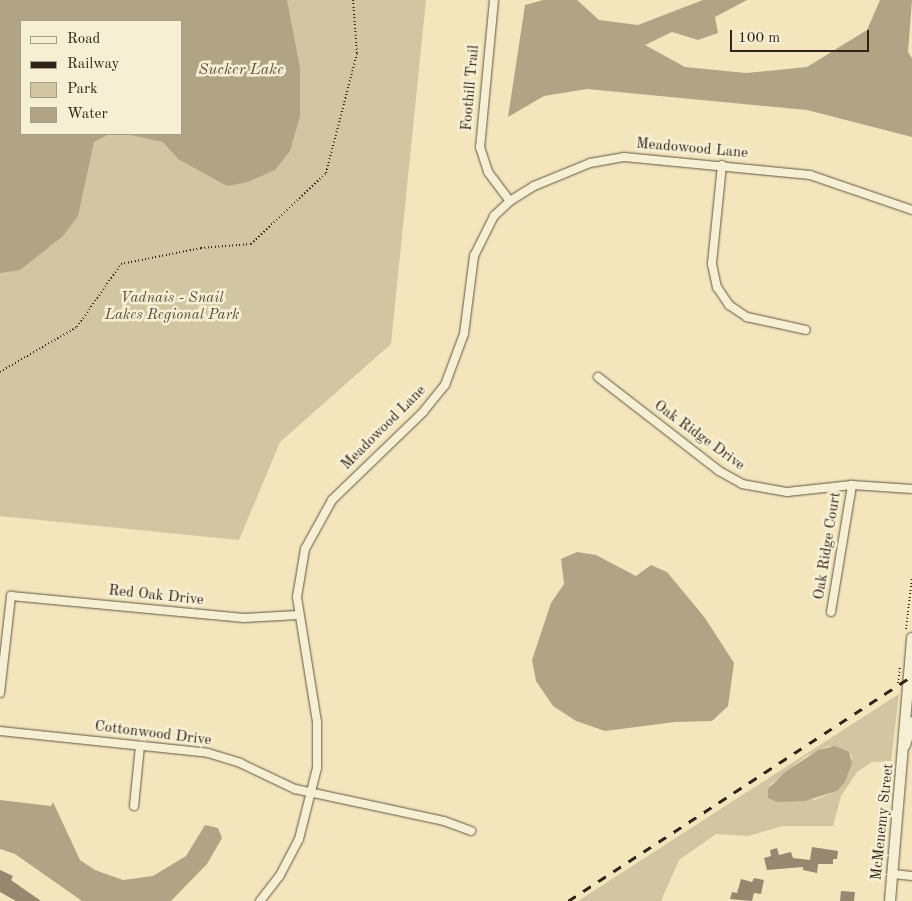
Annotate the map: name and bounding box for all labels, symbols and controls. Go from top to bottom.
legend [20,20,182,135]
scale bar [732,20,871,52]
text: 100 m [738,31,780,46]
text: Road [67,32,100,47]
street label: Foothill Trail [458,44,484,132]
text: Railway [67,57,120,72]
water label: Sucker Lake [198,60,284,80]
text: Park [67,82,98,97]
text: Water [67,107,108,122]
street label: Meadowood Lane [635,135,749,163]
park label: Vadnais - Snail Lakes Regional Park [105,289,239,324]
street label: Meadowood Lane [338,382,430,474]
street label: Oak Ridge Drive [650,397,748,475]
street label: Oak Ridge Court [811,491,845,601]
street label: Red Oak Drive [108,582,204,610]
street label: Cottonwood Drive [94,718,212,750]
street label: McMenemy Street [868,763,898,881]

